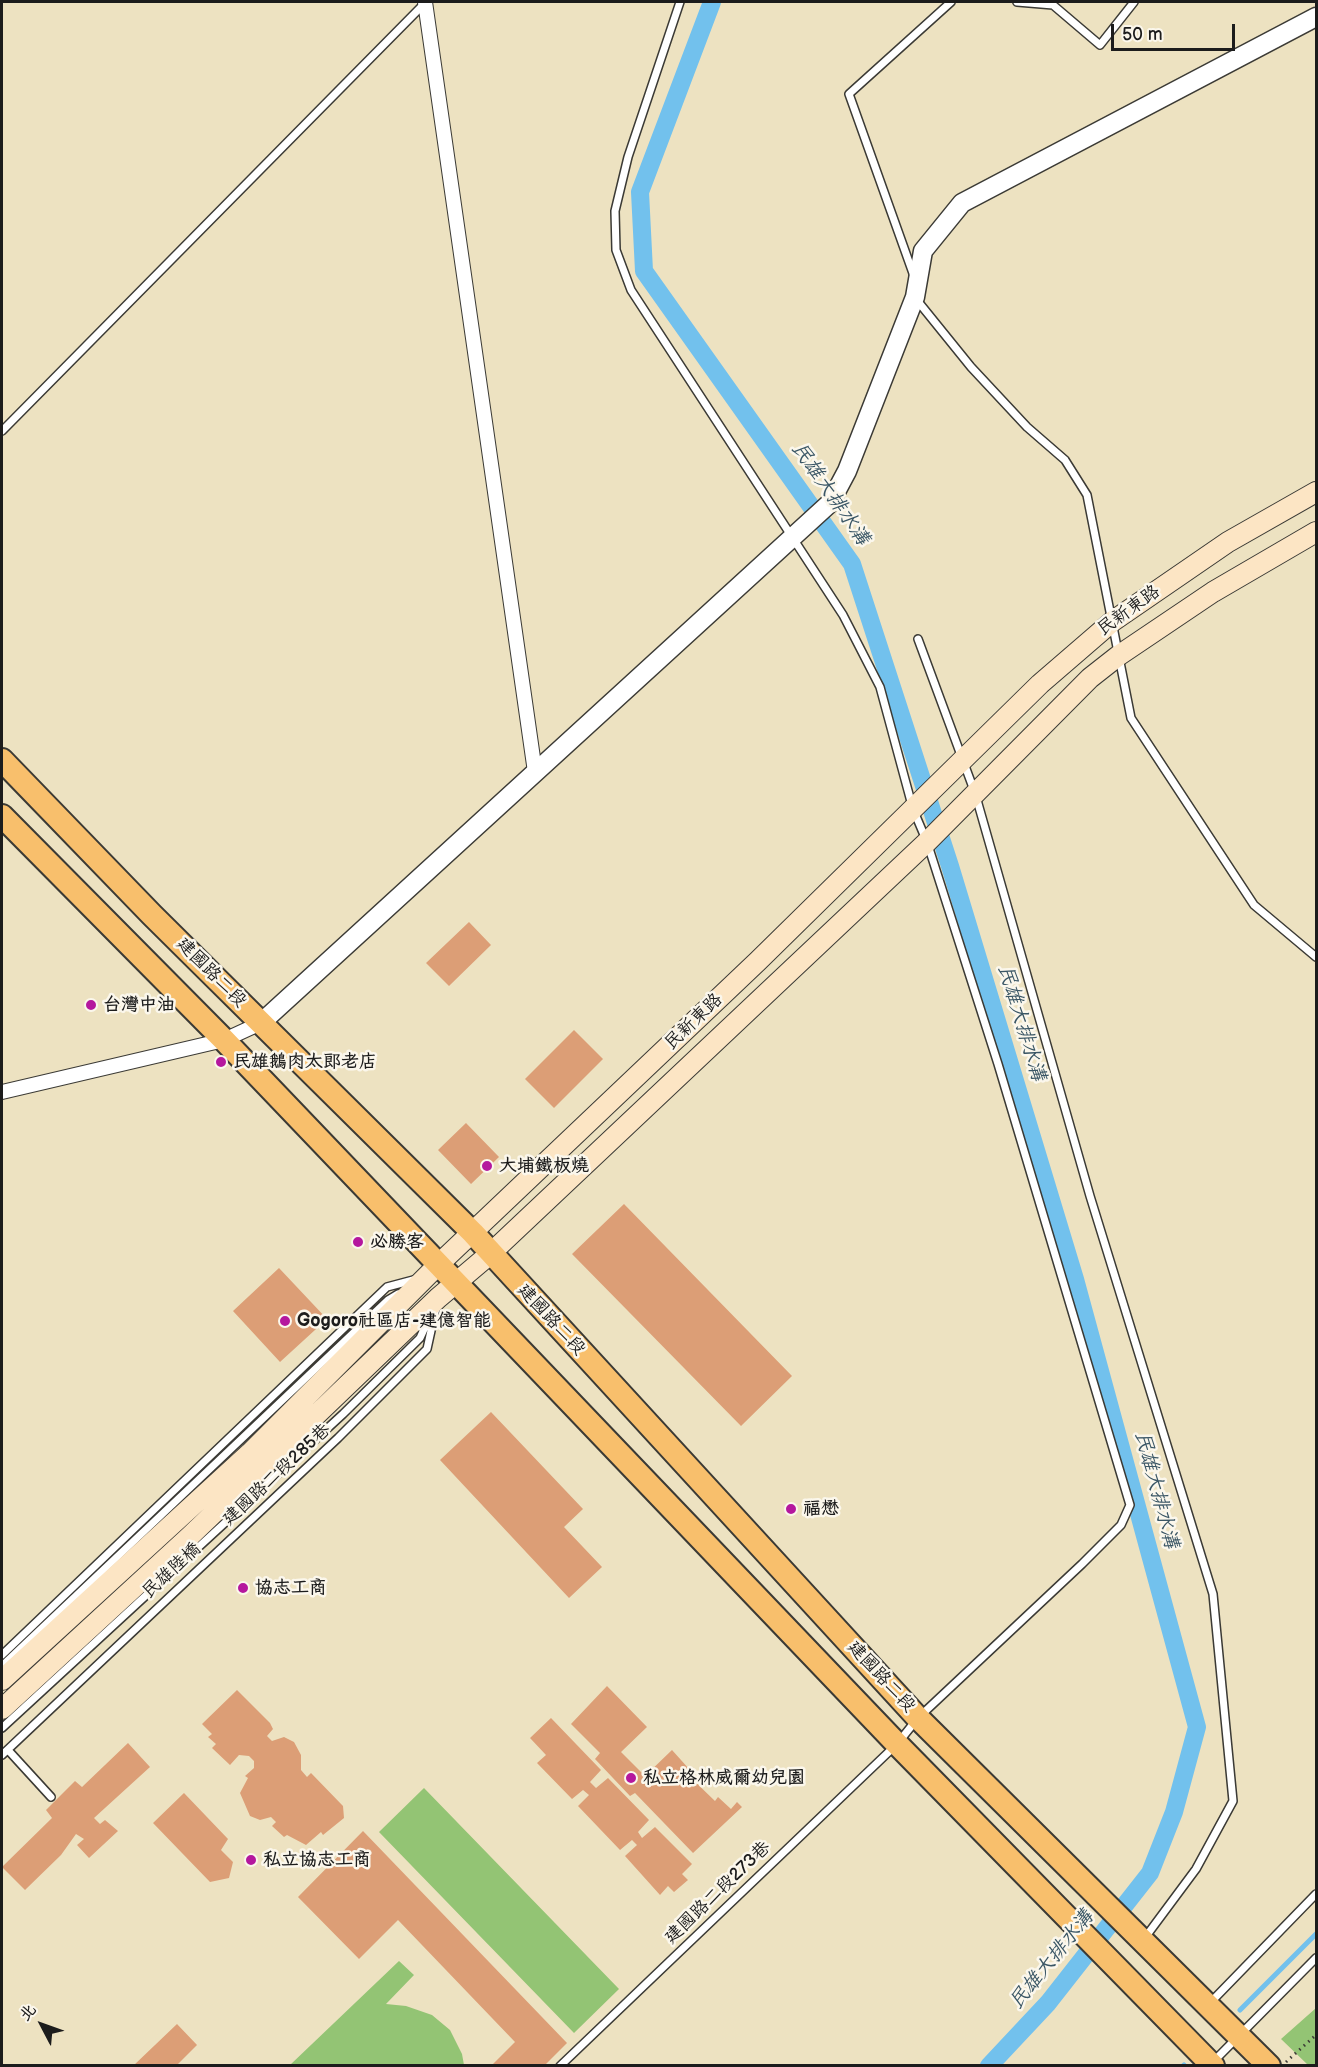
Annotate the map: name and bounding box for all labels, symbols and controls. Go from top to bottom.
scale bar [1114,12,1238,50]
text: 50 m [1122,24,1163,45]
water label: 民雄大排水溝 [786,438,874,550]
street label: 民新東路 [1094,581,1164,641]
street label: 建國路二段 [172,934,250,1012]
water label: 民雄大排水溝 [992,962,1050,1084]
street label: 民新東路 [661,989,727,1055]
place label: 台灣中油 [103,994,175,1016]
marker: 台灣中油 [84,998,98,1012]
place label: 民雄鵝肉太郎老店 [233,1051,377,1073]
marker: 民雄鵝肉太郎老店 [214,1055,228,1069]
place label: 大埔鐵板燒 [499,1155,589,1177]
marker: 大埔鐵板燒 [480,1159,494,1173]
place label: 必勝客 [370,1231,424,1253]
marker: 必勝客 [351,1235,365,1249]
street label: 建國路二段 [512,1280,590,1360]
place label: Gogoro社區店-建億智能 [297,1310,491,1332]
marker: Gogoro社區店-建億智能 [278,1314,292,1328]
street label: 建國路二段285巷 [219,1420,335,1530]
water label: 民雄大排水溝 [1129,1429,1183,1551]
place label: 福懋 [803,1498,839,1520]
marker: 福懋 [784,1502,798,1516]
street label: 民雄陸橋 [138,1539,206,1603]
place label: 協志工商 [255,1577,327,1599]
marker: 協志工商 [236,1581,250,1595]
street label: 建國路二段 [842,1637,920,1717]
place label: 私立格林威爾幼兒園 [643,1767,805,1789]
marker: 私立格林威爾幼兒園 [624,1771,638,1785]
street label: 建國路二段273巷 [661,1837,775,1949]
place label: 私立協志工商 [263,1849,371,1871]
marker: 私立協志工商 [244,1853,258,1867]
water label: 民雄大排水溝 [1005,1906,1099,2014]
north arrow [12,1995,72,2055]
text: 北 [16,2001,40,2025]

